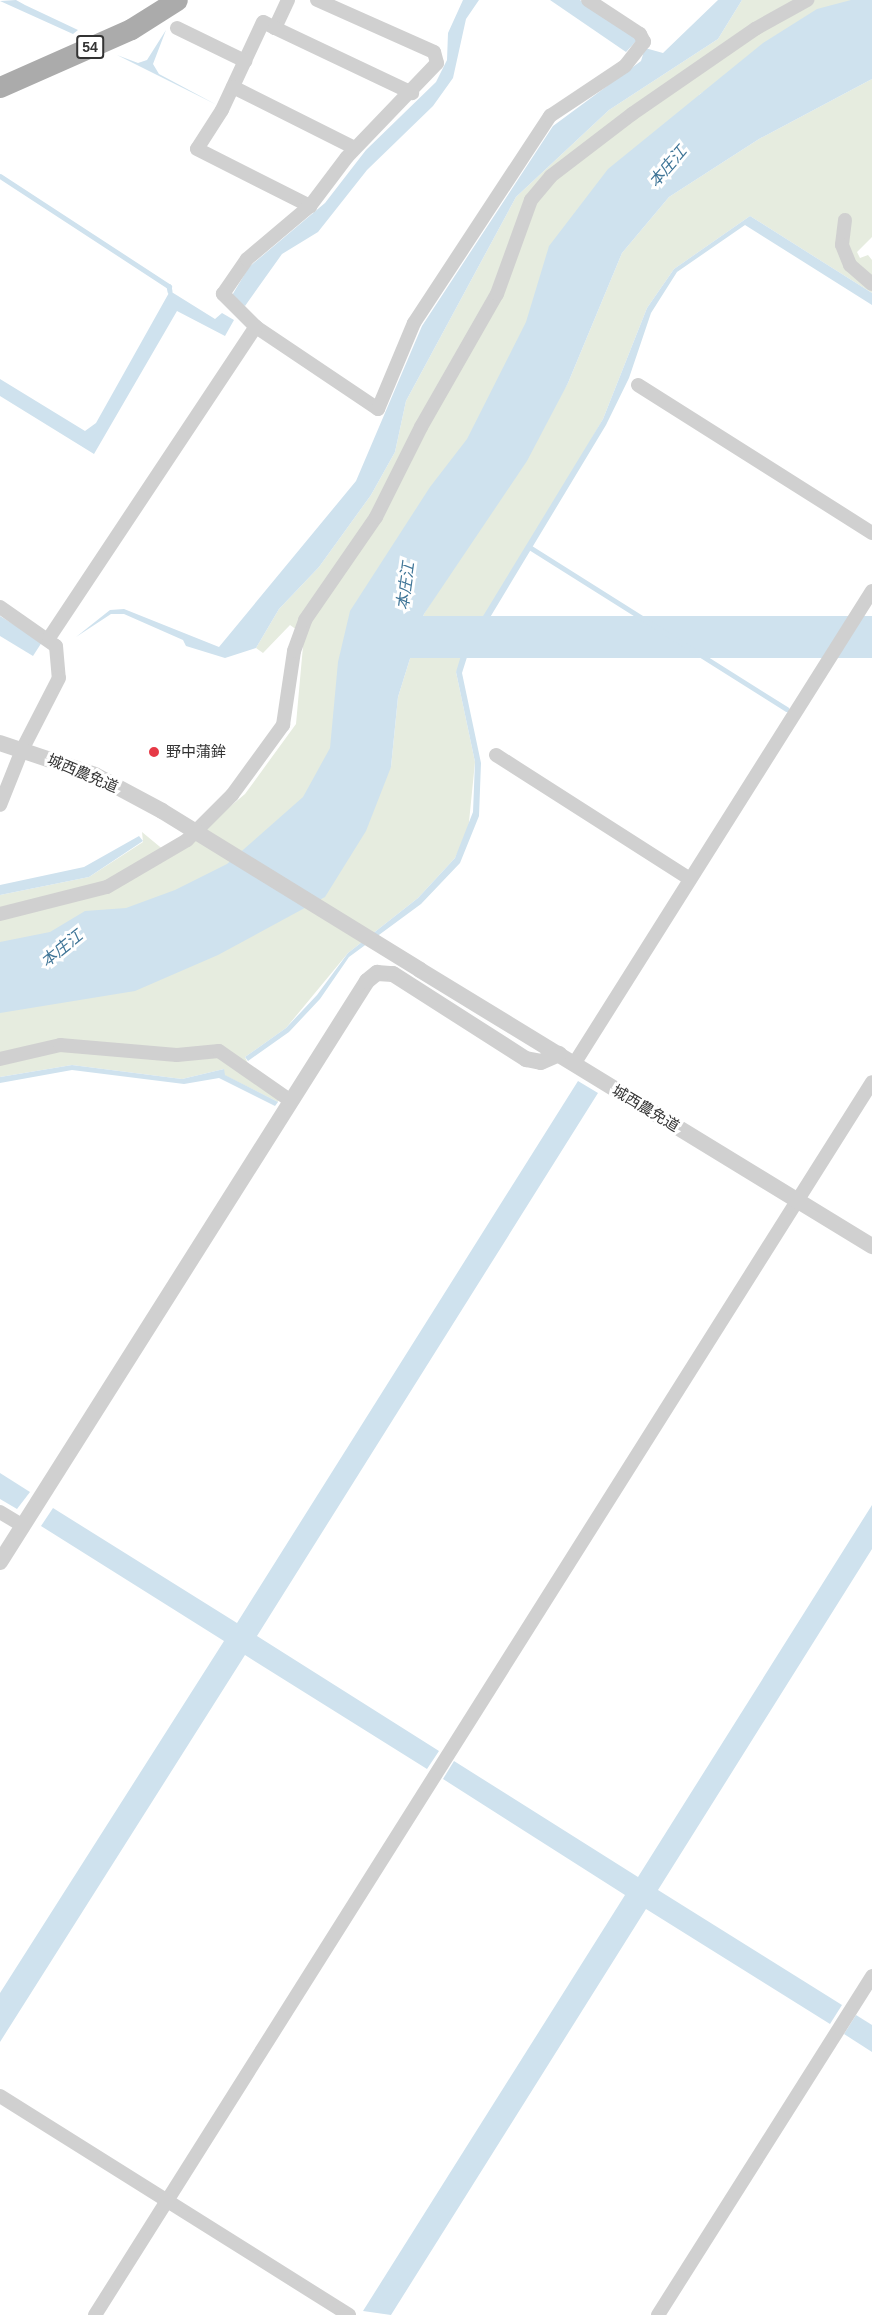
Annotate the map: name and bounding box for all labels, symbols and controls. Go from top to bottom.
road number: 54 [75,36,105,58]
water label: 本庄江 [645,143,691,191]
water label: 本庄江 [393,561,419,611]
place label: 野中蒲鉾 [166,743,226,761]
marker: 野中蒲鉾 [147,745,161,759]
street label: 城西農免道 [45,750,121,796]
water label: 本庄江 [37,926,87,972]
street label: 城西農免道 [609,1081,683,1135]

